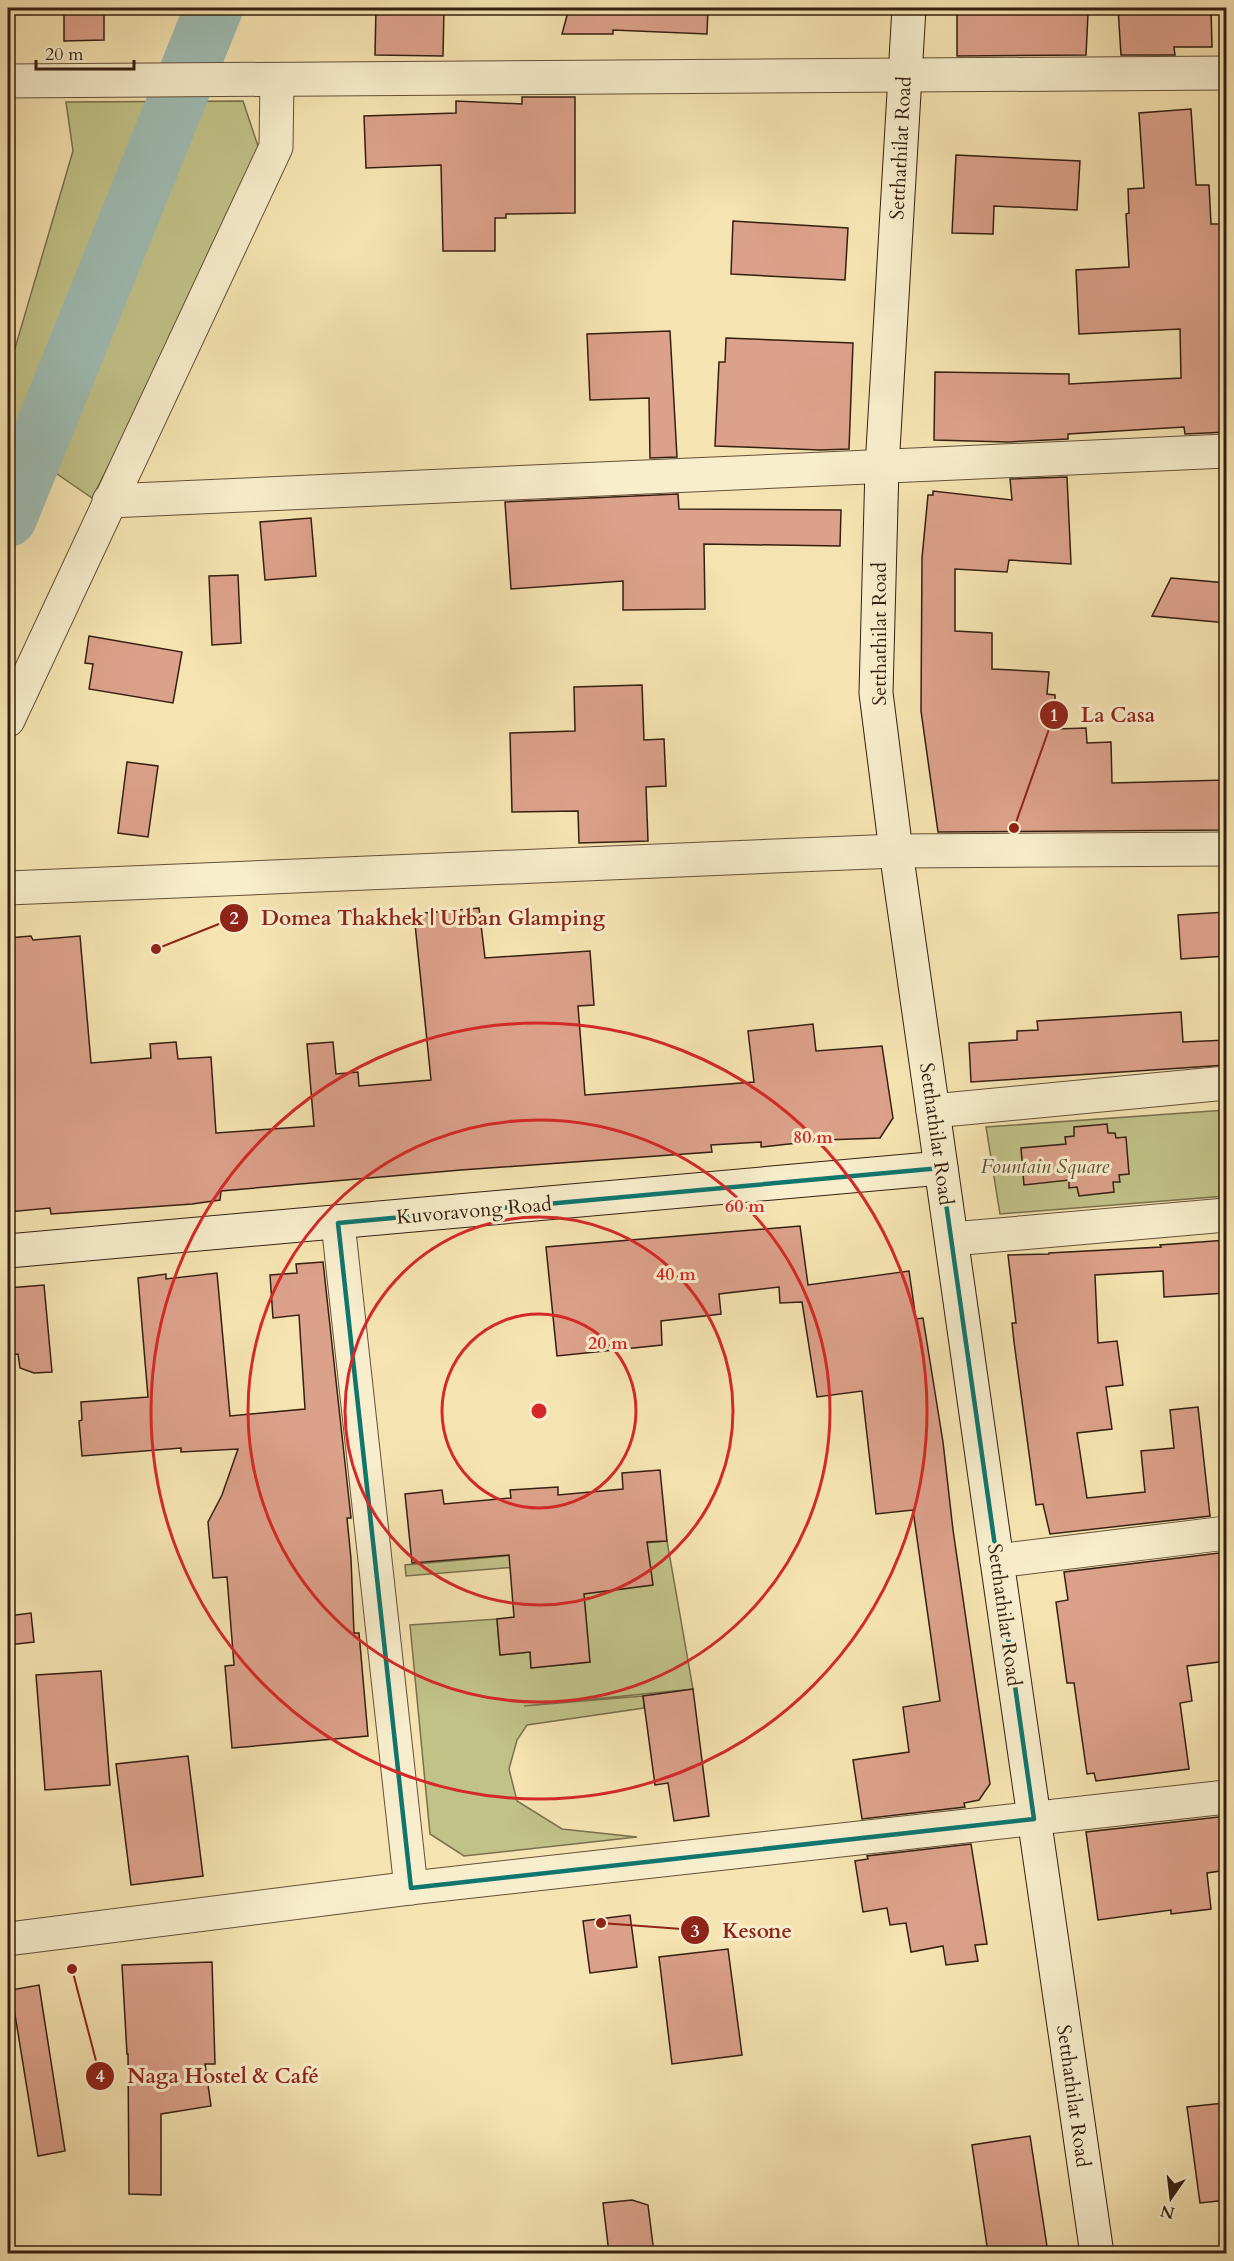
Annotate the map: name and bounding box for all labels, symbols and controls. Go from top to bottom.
scale bar [36,33,134,71]
text: 20 m [45,42,84,67]
street label: Setthathilat Road [883,75,918,220]
street label: Setthathilat Road [866,562,893,706]
callout: La Casa [1039,695,1168,734]
text: La Casa [1081,701,1156,730]
text: 1 [1049,703,1059,728]
callout: Domea Thakhek | Urban Glamping [219,898,617,937]
text: Domea Thakhek | Urban Glamping [261,904,606,933]
text: 2 [229,906,239,931]
street label: Setthathilat Road [913,1061,960,1207]
text: 80 m [793,1125,833,1150]
park label: Fountain Square [981,1153,1109,1180]
street label: Kuvoravong Road [395,1190,553,1231]
text: 60 m [725,1194,765,1219]
text: 40 m [656,1262,696,1287]
text: 20 m [588,1331,628,1356]
centre of rings [529,1401,549,1421]
street label: Setthathilat Road [981,1542,1028,1688]
callout: Kesone [680,1911,804,1950]
text: Kesone [722,1917,792,1946]
text: 3 [690,1919,700,1944]
street label: Setthathilat Road [1050,2023,1097,2169]
callout: Naga Hostel & Café [85,2056,331,2095]
text: Naga Hostel & Café [127,2062,319,2091]
text: 4 [95,2064,105,2089]
north arrow [1141,2168,1201,2228]
text: N [1158,2199,1177,2224]

